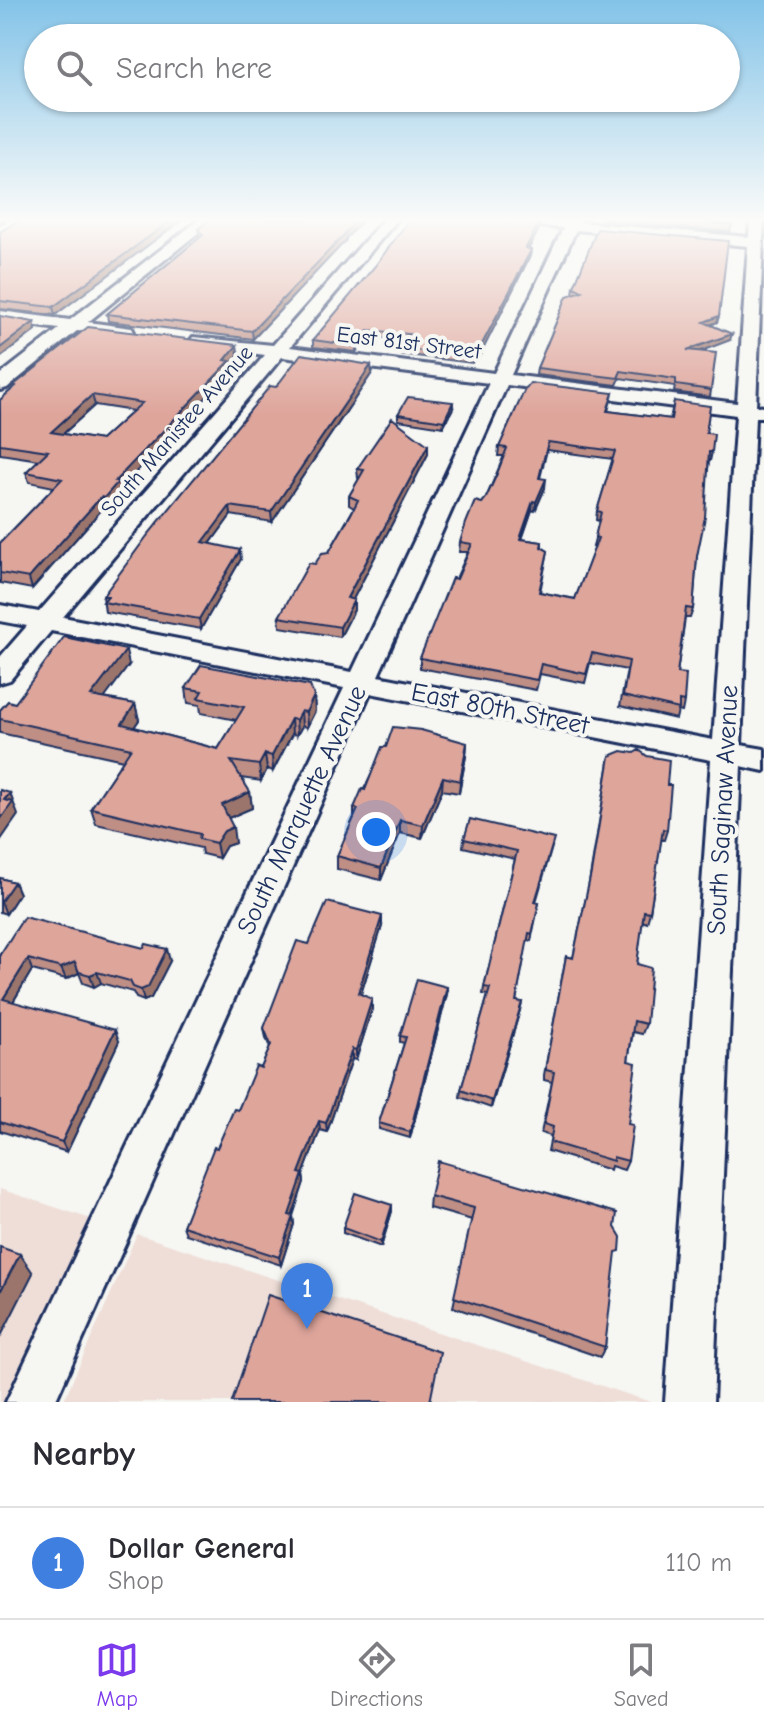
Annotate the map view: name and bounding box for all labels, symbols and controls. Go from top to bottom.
search box [24,24,740,112]
icon: search [52,46,96,90]
text: Search here [116,51,272,86]
street label: East 81st Street [335,321,483,365]
street label: South Manistee Avenue [95,340,259,522]
street label: East 80th Street [409,677,593,741]
street label: South Marquette Avenue [231,681,373,939]
street label: South Saginaw Avenue [701,684,745,936]
your location [356,812,396,852]
pin: 1 [281,1263,333,1329]
text: Nearby [32,1434,135,1474]
text: Dollar General [108,1531,295,1566]
text: 1 [53,1548,63,1578]
text: 110 m [665,1548,732,1578]
text: Shop [108,1566,164,1596]
tab: Map [95,1638,139,1712]
tab: Directions [330,1638,423,1712]
tab: Saved [614,1638,669,1712]

